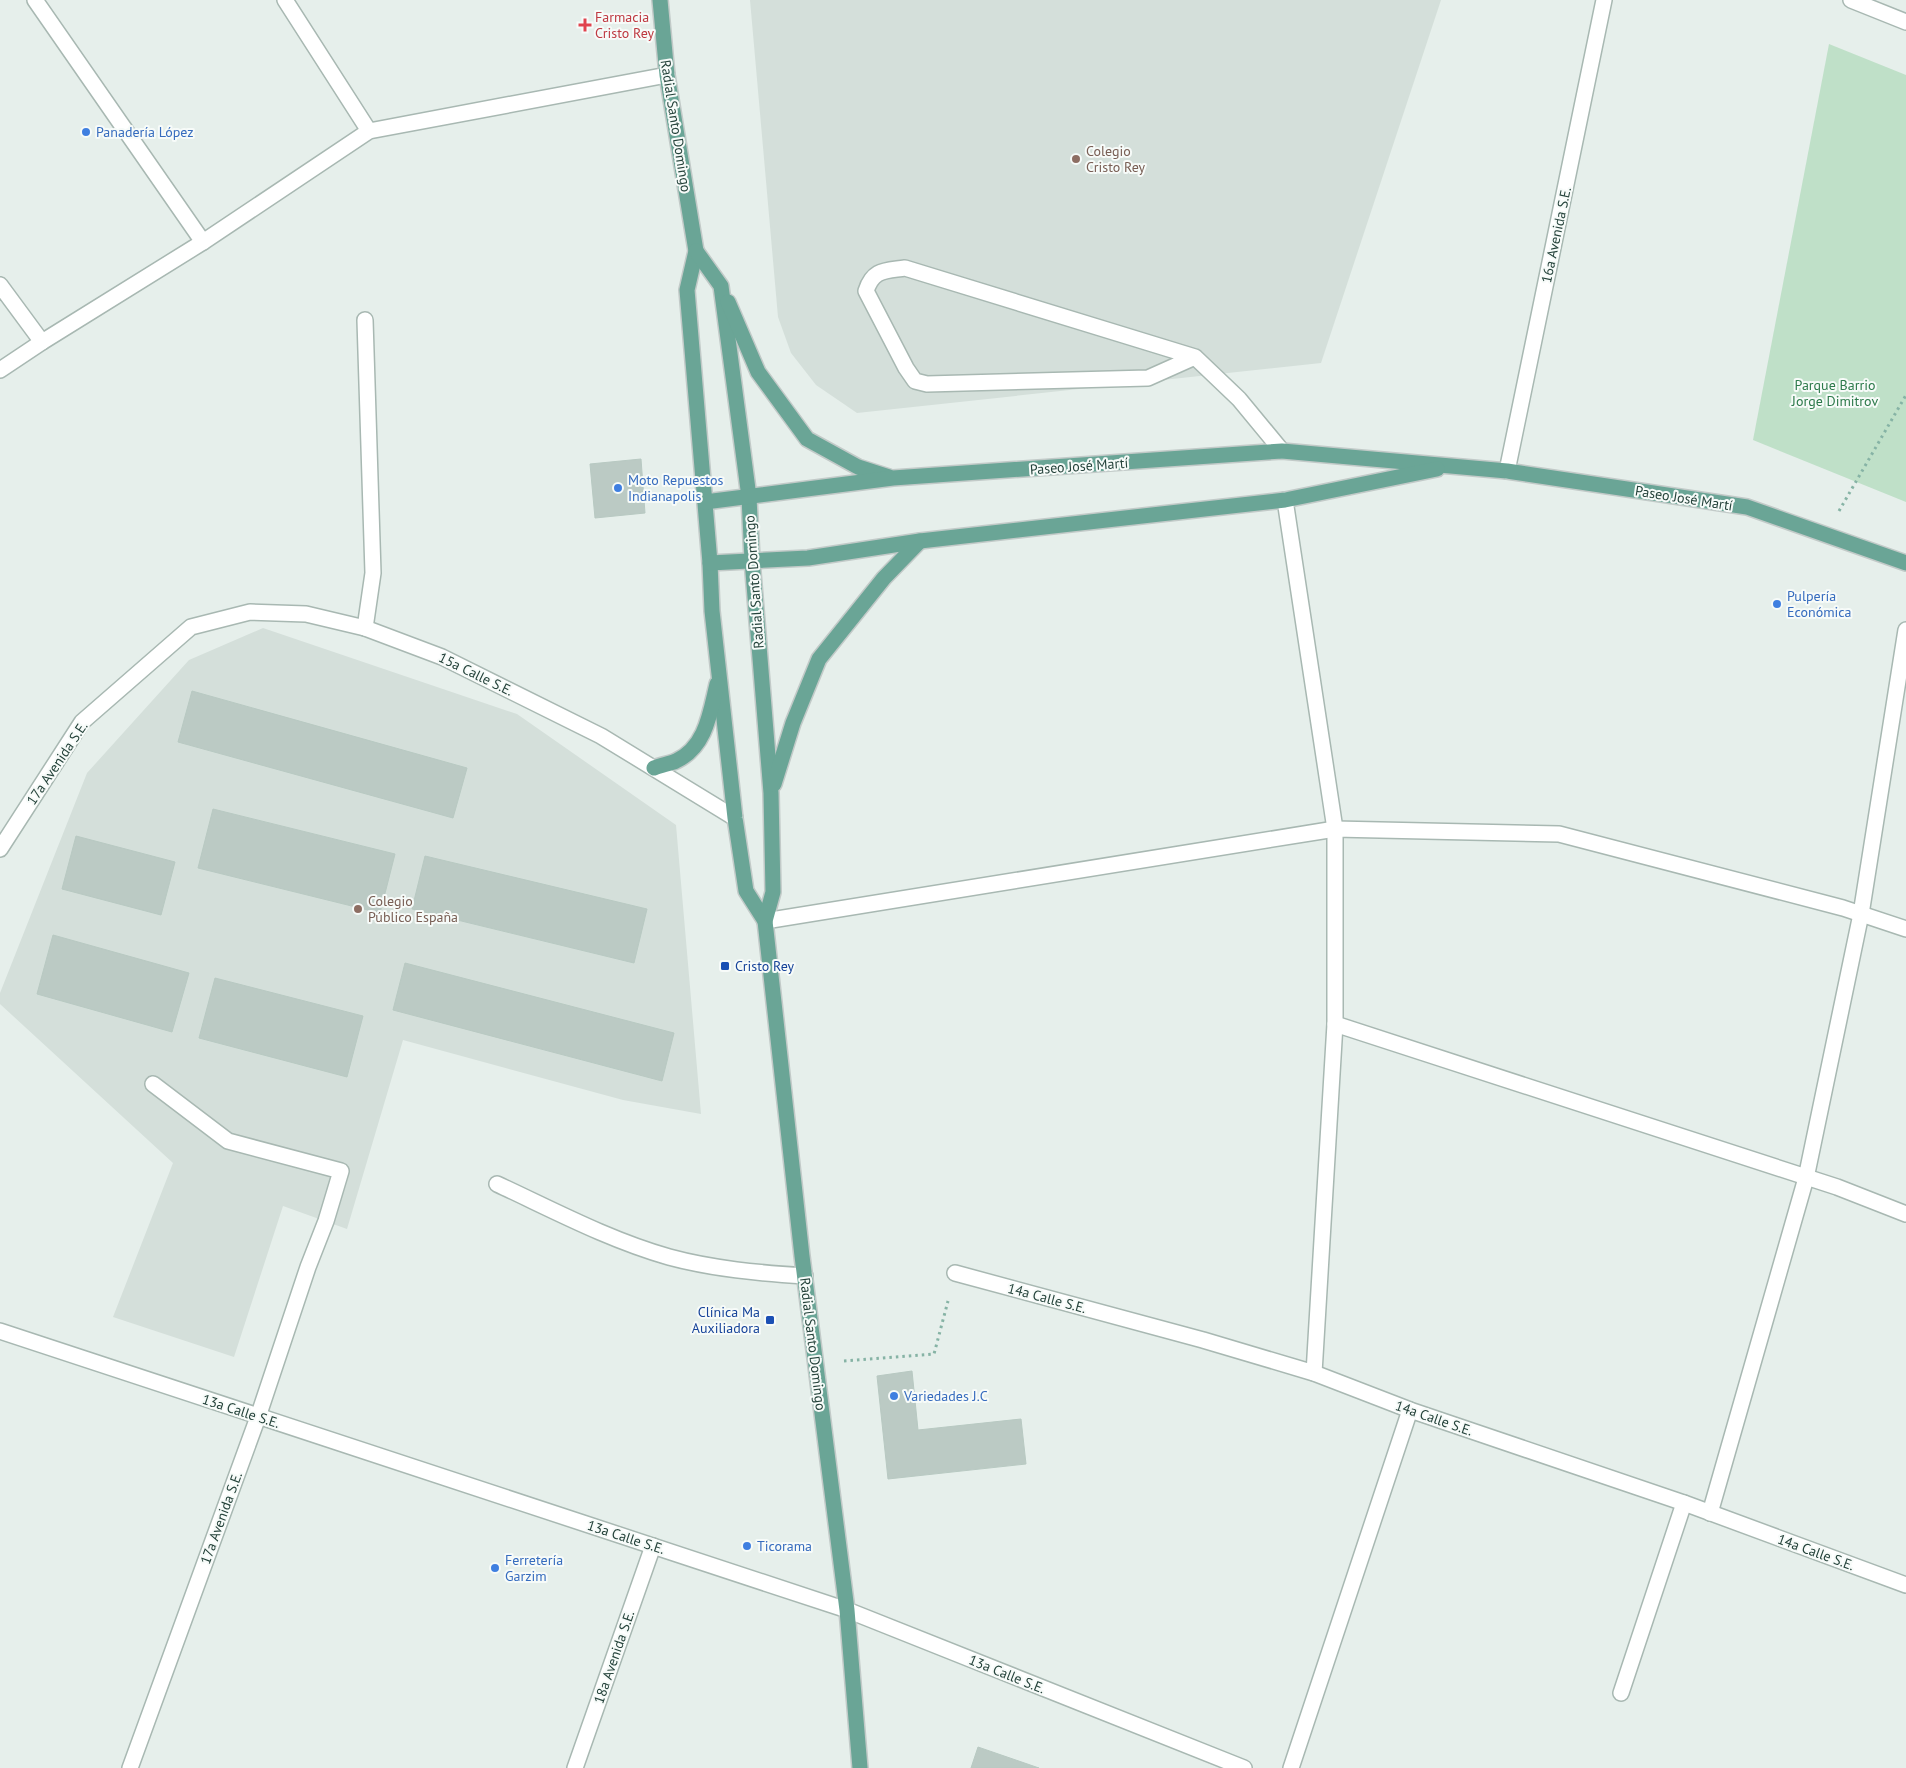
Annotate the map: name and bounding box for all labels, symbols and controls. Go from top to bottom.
place label: Farmacia Cristo Rey [595,8,654,42]
marker: Farmacia Cristo Rey [579,19,591,31]
street label: Radial Santo Domingo [657,59,695,193]
place label: Panadería López [96,123,193,141]
marker: Panadería López [80,126,92,138]
place label: Colegio Cristo Rey [1086,142,1145,176]
marker: Colegio Cristo Rey [1070,153,1082,165]
street label: 16a Avenida S.E. [1537,185,1575,285]
park label: Parque Barrio Jorge Dimitrov [1791,376,1878,410]
street label: Paseo José Martí [1029,454,1129,478]
place label: Moto Repuestos Indianapolis [628,471,723,505]
street label: Paseo José Martí [1634,481,1734,515]
marker: Moto Repuestos Indianapolis [612,482,624,494]
street label: Radial Santo Domingo [740,515,768,649]
place label: Pulpería Económica [1787,587,1852,621]
marker: Pulpería Económica [1771,598,1783,610]
street label: 15a Calle S.E. [436,648,516,700]
street label: 17a Avenida S.E. [22,718,92,808]
place label: Colegio Público España [368,892,458,926]
marker: Colegio Público España [352,903,364,915]
place label: Cristo Rey [735,957,794,975]
marker: Cristo Rey [719,960,731,972]
street label: Radial Santo Domingo [796,1277,830,1411]
street label: 14a Calle S.E. [1006,1279,1088,1317]
place label: Clínica Ma Auxiliadora [692,1303,760,1337]
marker: Clínica Ma Auxiliadora [764,1314,776,1326]
place label: Variedades J.C [903,1387,988,1405]
street label: 13a Calle S.E. [200,1390,282,1432]
marker: Variedades J.C [888,1390,900,1402]
street label: 14a Calle S.E. [1393,1396,1475,1440]
street label: 17a Avenida S.E. [196,1469,246,1567]
street label: 13a Calle S.E. [585,1516,667,1558]
street label: 14a Calle S.E. [1775,1530,1857,1574]
place label: Ticorama [757,1537,812,1555]
marker: Ticorama [741,1540,753,1552]
place label: Ferretería Garzim [505,1551,563,1585]
marker: Ferretería Garzim [489,1562,501,1574]
street label: 18a Avenida S.E. [590,1608,638,1706]
street label: 13a Calle S.E. [966,1651,1048,1697]

